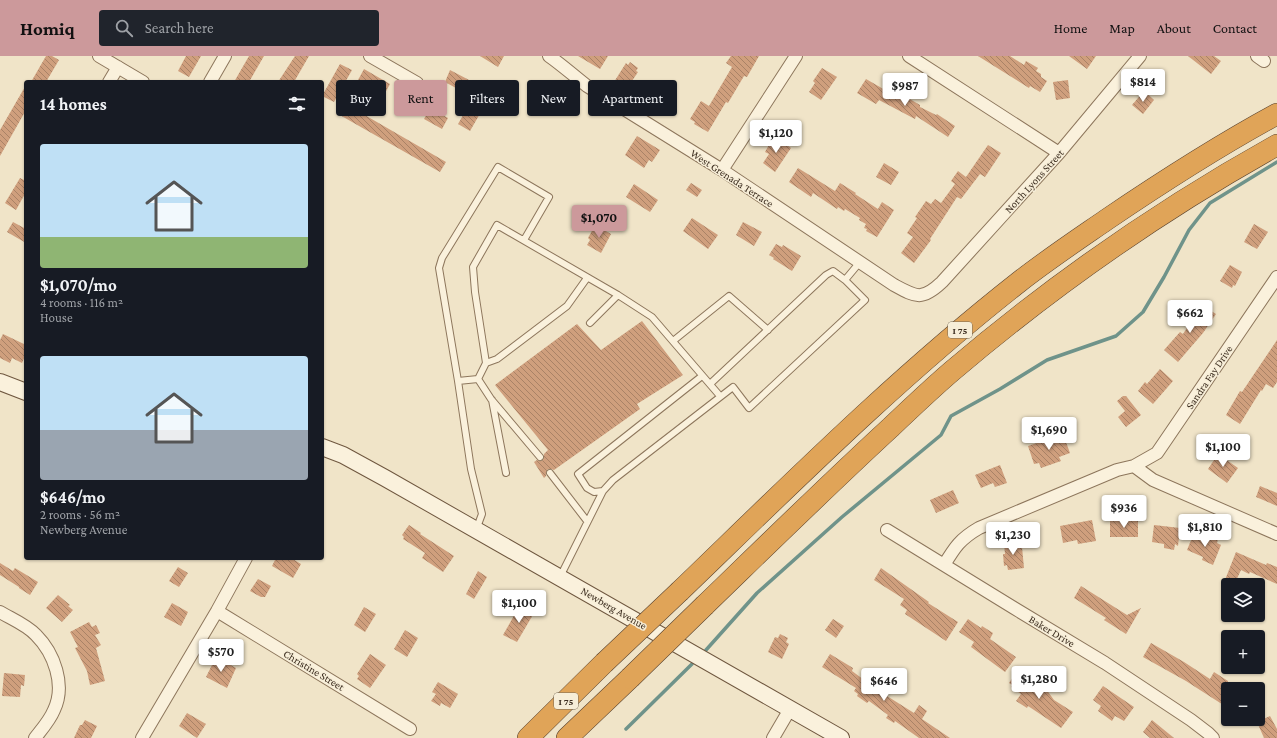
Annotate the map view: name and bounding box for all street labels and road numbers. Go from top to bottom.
street label: North Lyons Street [1002,146,1067,216]
street label: West Grenada Terrace [688,147,776,209]
road number: I 75 [948,322,972,338]
street label: Sandra Fay Drive [1183,343,1236,412]
street label: Newberg Avenue [578,584,649,633]
street label: Baker Drive [1027,613,1077,649]
street label: Christine Street [282,647,347,693]
road number: I 75 [554,693,578,709]

